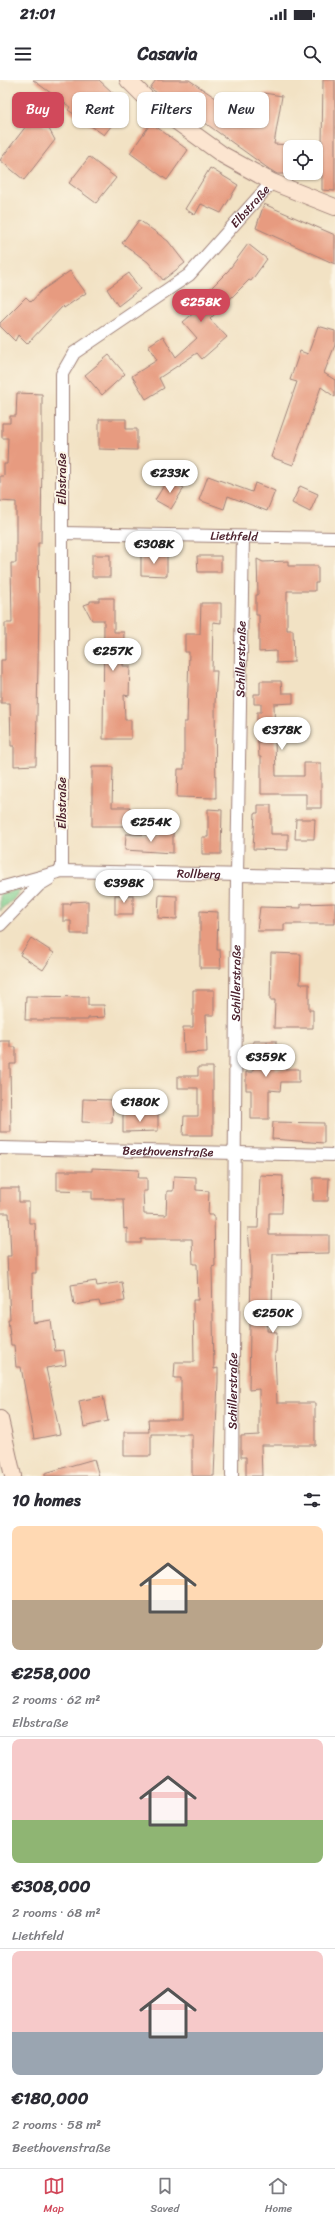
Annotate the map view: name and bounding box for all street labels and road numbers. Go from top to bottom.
street label: Elbstraße [225,180,276,233]
street label: Elbstraße [51,453,73,505]
street label: Liethfeld [210,525,259,548]
street label: Schillerstraße [229,621,253,698]
street label: Elbstraße [51,777,73,829]
street label: Rollberg [177,863,221,885]
street label: Schillerstraße [225,945,247,1021]
street label: Beethovenstraße [122,1140,214,1163]
street label: Schillerstraße [221,1353,244,1429]

